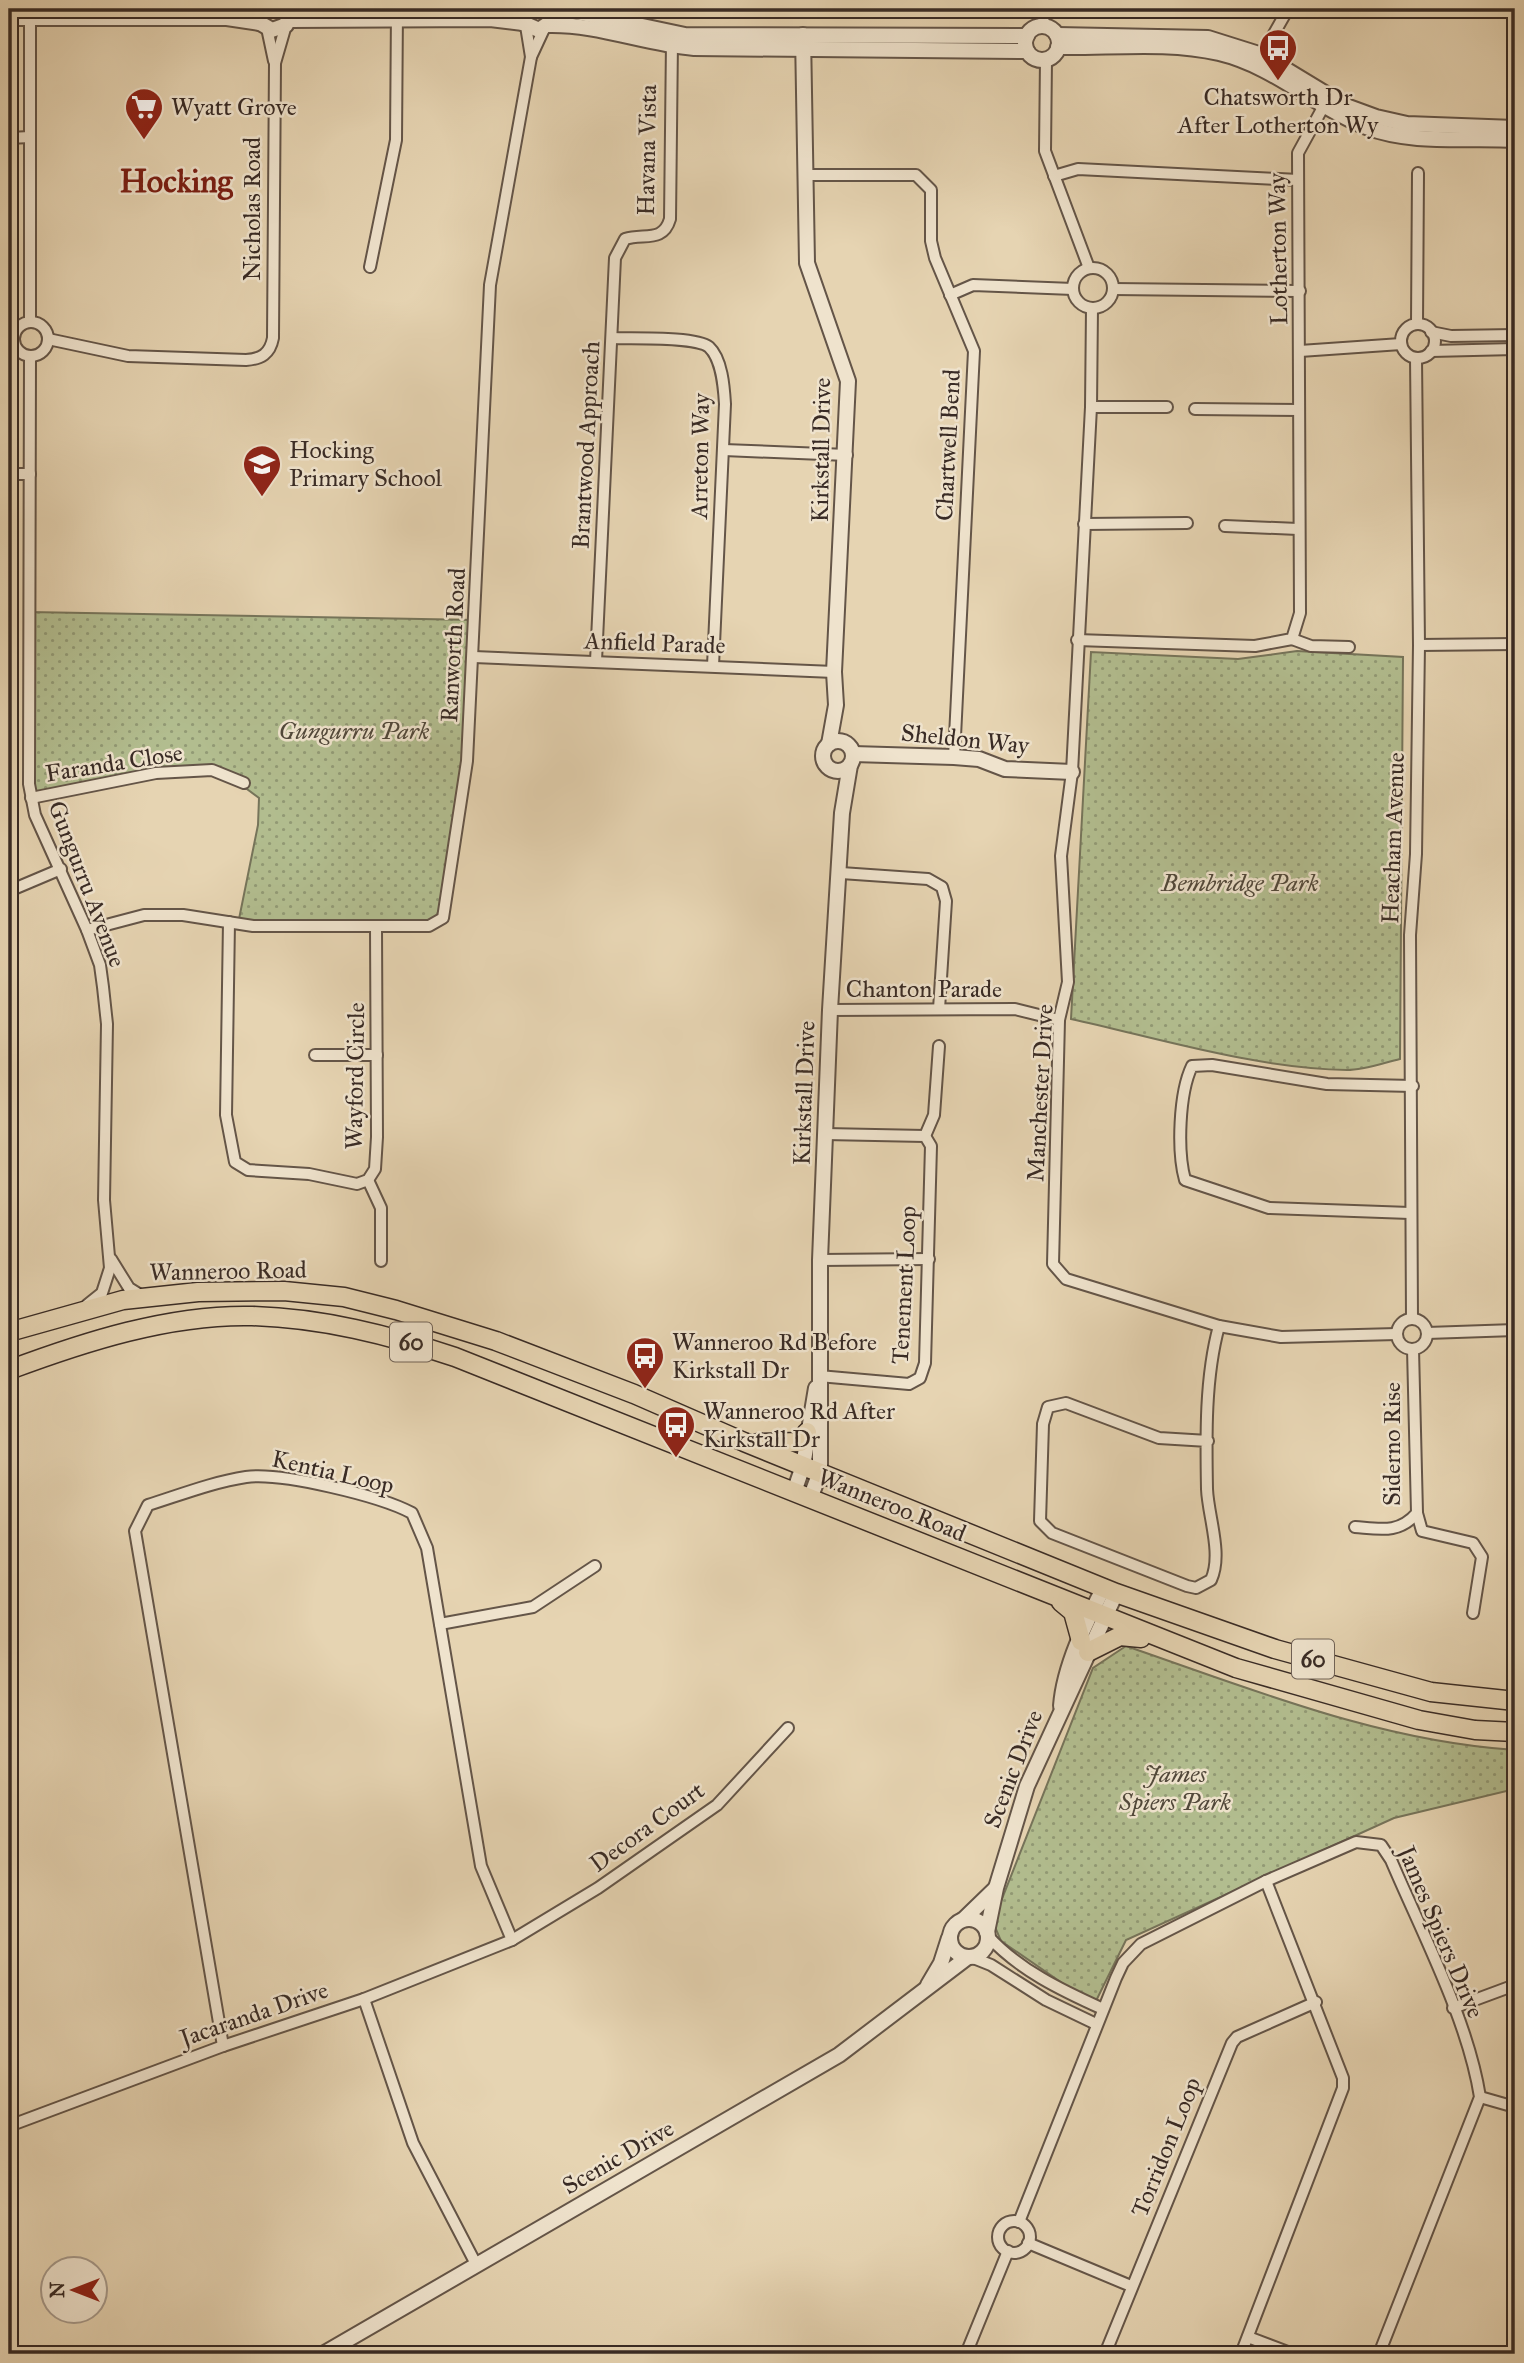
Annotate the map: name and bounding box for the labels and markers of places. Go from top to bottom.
bus stop icon: Chatsworth Dr After Lotherton Wy [1257,27,1299,82]
place label: Chatsworth Dr After Lotherton Wy [1177,82,1379,140]
supermarket icon: Wyatt Grove [123,86,165,141]
place label: Wyatt Grove [171,92,297,122]
place label: Hocking Primary School [289,435,443,493]
school or university icon: Hocking Primary School [241,443,283,498]
place label: Wanneroo Rd Before Kirkstall Dr [672,1327,877,1385]
bus stop icon: Wanneroo Rd Before Kirkstall Dr [624,1335,666,1390]
place label: Wanneroo Rd After Kirkstall Dr [703,1396,895,1454]
bus stop icon: Wanneroo Rd After Kirkstall Dr [655,1404,697,1459]

